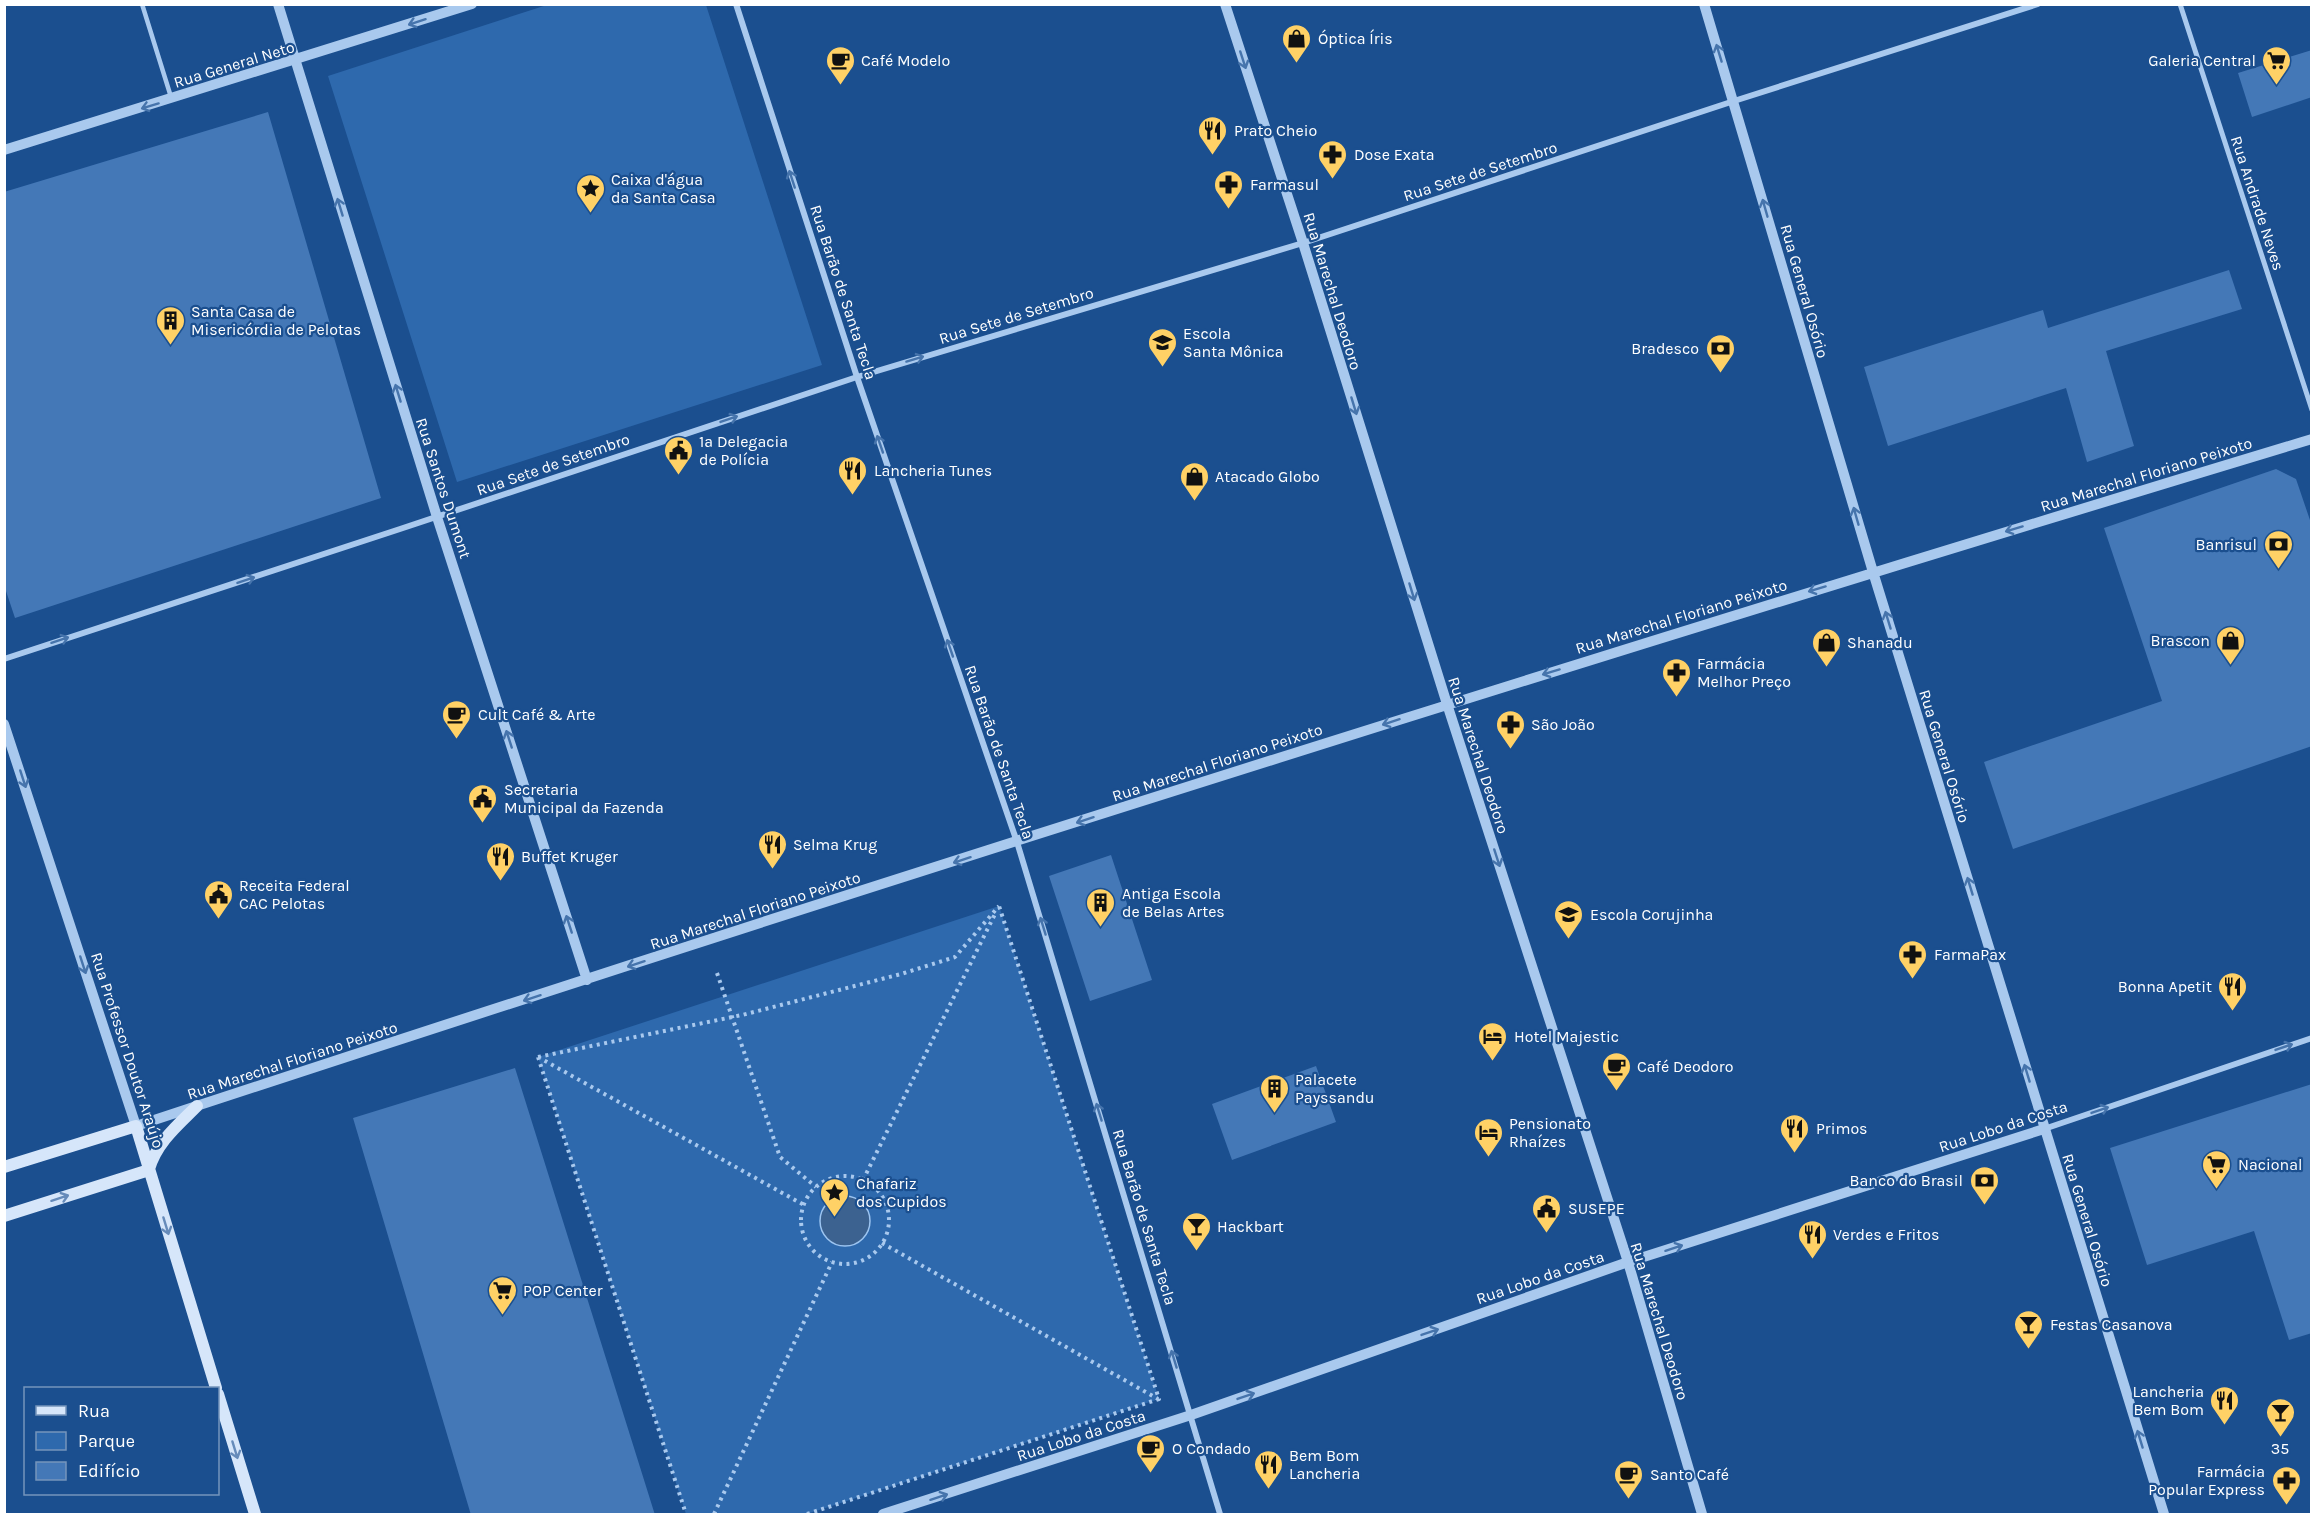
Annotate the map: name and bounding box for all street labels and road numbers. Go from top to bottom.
street label: Rua General Neto [171,37,297,92]
street label: Rua Andrade Neves [2227,133,2288,273]
street label: Rua Sete de Setembro [1401,138,1559,205]
street label: Rua Barão de Santa Tecla [806,202,881,382]
street label: Rua Marechal Deodoro [1300,210,1366,372]
street label: Rua General Osório [1776,222,1833,360]
street label: Rua Sete de Setembro [937,283,1096,348]
street label: Rua Santos Dumont [412,415,475,561]
street label: Rua Sete de Setembro [474,429,632,500]
street label: Rua Marechal Floriano Peixoto [2038,433,2254,516]
street label: Rua Marechal Floriano Peixoto [1573,575,1789,658]
street label: Rua Barão de Santa Tecla [961,663,1038,842]
street label: Rua Marechal Deodoro [1444,674,1513,836]
street label: Rua General Osório [1915,687,1974,825]
street label: Rua Marechal Floriano Peixoto [1110,719,1325,806]
street label: Rua Marechal Floriano Peixoto [648,867,863,954]
street label: Rua Professor Doutor Araújo [87,950,168,1151]
street label: Rua Marechal Floriano Peixoto [185,1017,400,1104]
street label: Rua Lobo da Costa [1936,1097,2070,1156]
street label: Rua Barão de Santa Tecla [1109,1127,1180,1307]
street label: Rua General Osório [2058,1151,2117,1289]
street label: Rua Marechal Deodoro [1627,1240,1693,1402]
street label: Rua Lobo da Costa [1474,1247,1607,1308]
street label: Rua Lobo da Costa [1014,1406,1148,1465]

